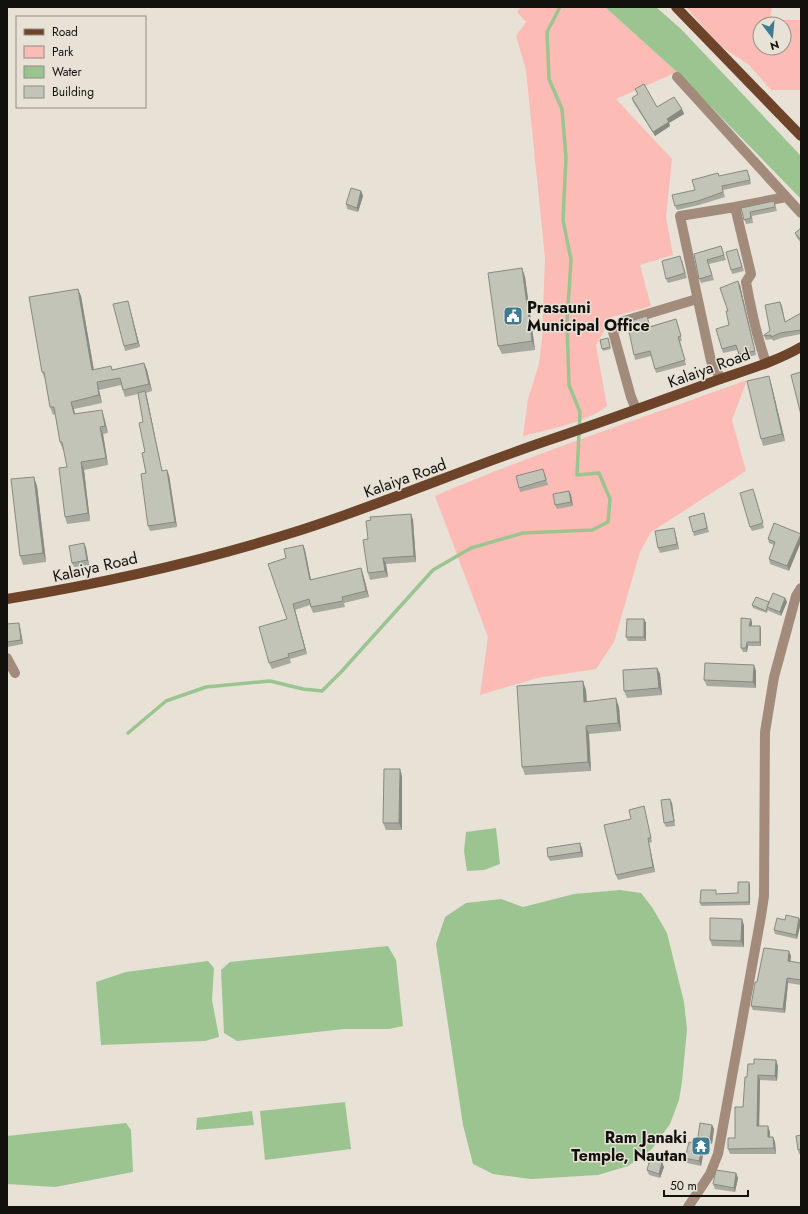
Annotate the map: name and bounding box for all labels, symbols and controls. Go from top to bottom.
legend [16,16,146,108]
north arrow [752,16,792,56]
text: Road [52,23,78,41]
text: N [768,37,781,55]
text: Park [52,43,74,61]
text: Water [52,63,83,81]
text: Building [52,83,94,101]
place label: Prasauni Municipal Office [527,296,650,337]
public building icon: Prasauni Municipal Office [502,305,524,327]
street label: Kalaiya Road [665,342,753,394]
street label: Kalaiya Road [361,452,449,504]
street label: Kalaiya Road [50,546,140,588]
place label: Ram Janaki Temple, Nautan [571,1126,687,1167]
temple icon: Ram Janaki Temple, Nautan [690,1135,712,1157]
scale bar [664,1172,748,1198]
text: 50 m [670,1177,697,1195]

